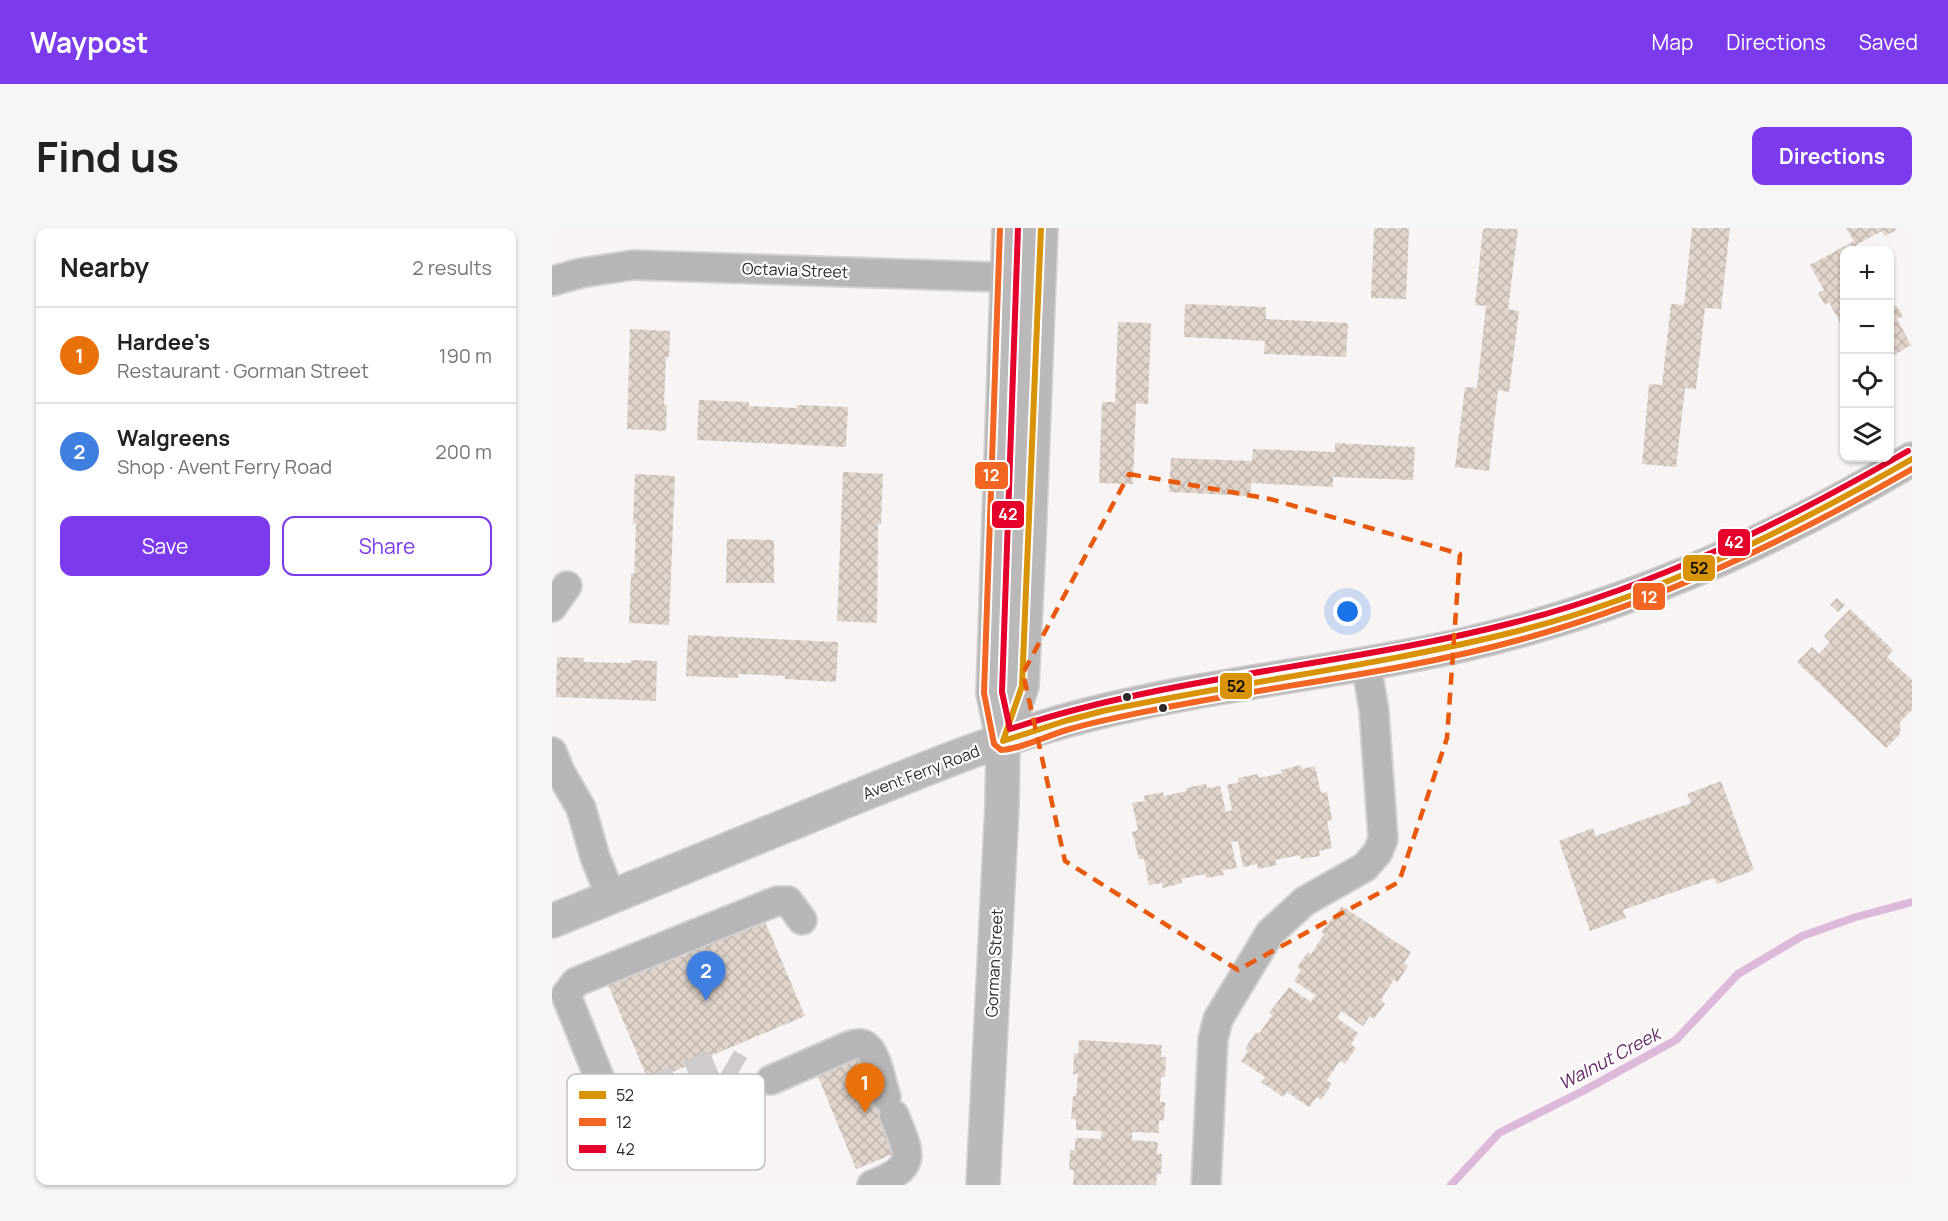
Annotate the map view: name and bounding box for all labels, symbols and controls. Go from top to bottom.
text: Waypost [30,23,149,61]
text: Map [1652,28,1693,56]
text: Directions [1726,28,1826,56]
text: Saved [1859,28,1918,56]
text: Find us [36,127,179,185]
button: Directions [1752,127,1912,185]
map controls [1840,246,1894,462]
button: + [1840,246,1894,300]
text: Nearby [60,249,149,285]
text: 2 results [412,254,492,281]
street label: Octavia Street [741,257,849,283]
button: − [1840,300,1894,354]
text: Hardee's [117,327,210,357]
text: 1 [75,342,84,369]
text: 190 m [439,342,492,369]
button: locate [1840,354,1894,408]
text: Restaurant · Gorman Street [117,357,369,384]
button: layers [1840,408,1894,462]
text: Walgreens [117,423,230,453]
text: 2 [74,438,85,465]
text: 200 m [435,438,492,465]
text: Shop · Avent Ferry Road [117,453,332,480]
line badge: 12 [974,461,1009,490]
text: 12 [983,464,999,486]
line badge: 42 [991,500,1025,529]
text: 42 [998,503,1018,525]
button: Save [60,516,270,576]
button: Share [282,516,492,576]
line badge: 42 [1717,528,1751,557]
text: 42 [1724,531,1744,553]
line badge: 52 [1682,554,1716,582]
text: 52 [1690,557,1708,579]
line badge: 12 [1632,582,1666,611]
text: 12 [1641,586,1657,608]
your location [1333,597,1362,626]
line badge: 52 [1219,672,1253,700]
text: 52 [1227,675,1245,697]
unlabelled marker [1121,691,1133,703]
unlabelled marker [1157,702,1169,714]
street label: Avent Ferry Road [859,740,983,804]
street label: Gorman Street [980,908,1008,1018]
pin: 2 [686,952,726,1001]
water label: Walnut Creek [1554,1020,1667,1095]
pin: 1 [846,1064,884,1113]
legend [567,1074,765,1170]
text: 52 [616,1084,634,1106]
text: 12 [616,1111,631,1133]
text: 42 [616,1138,635,1160]

